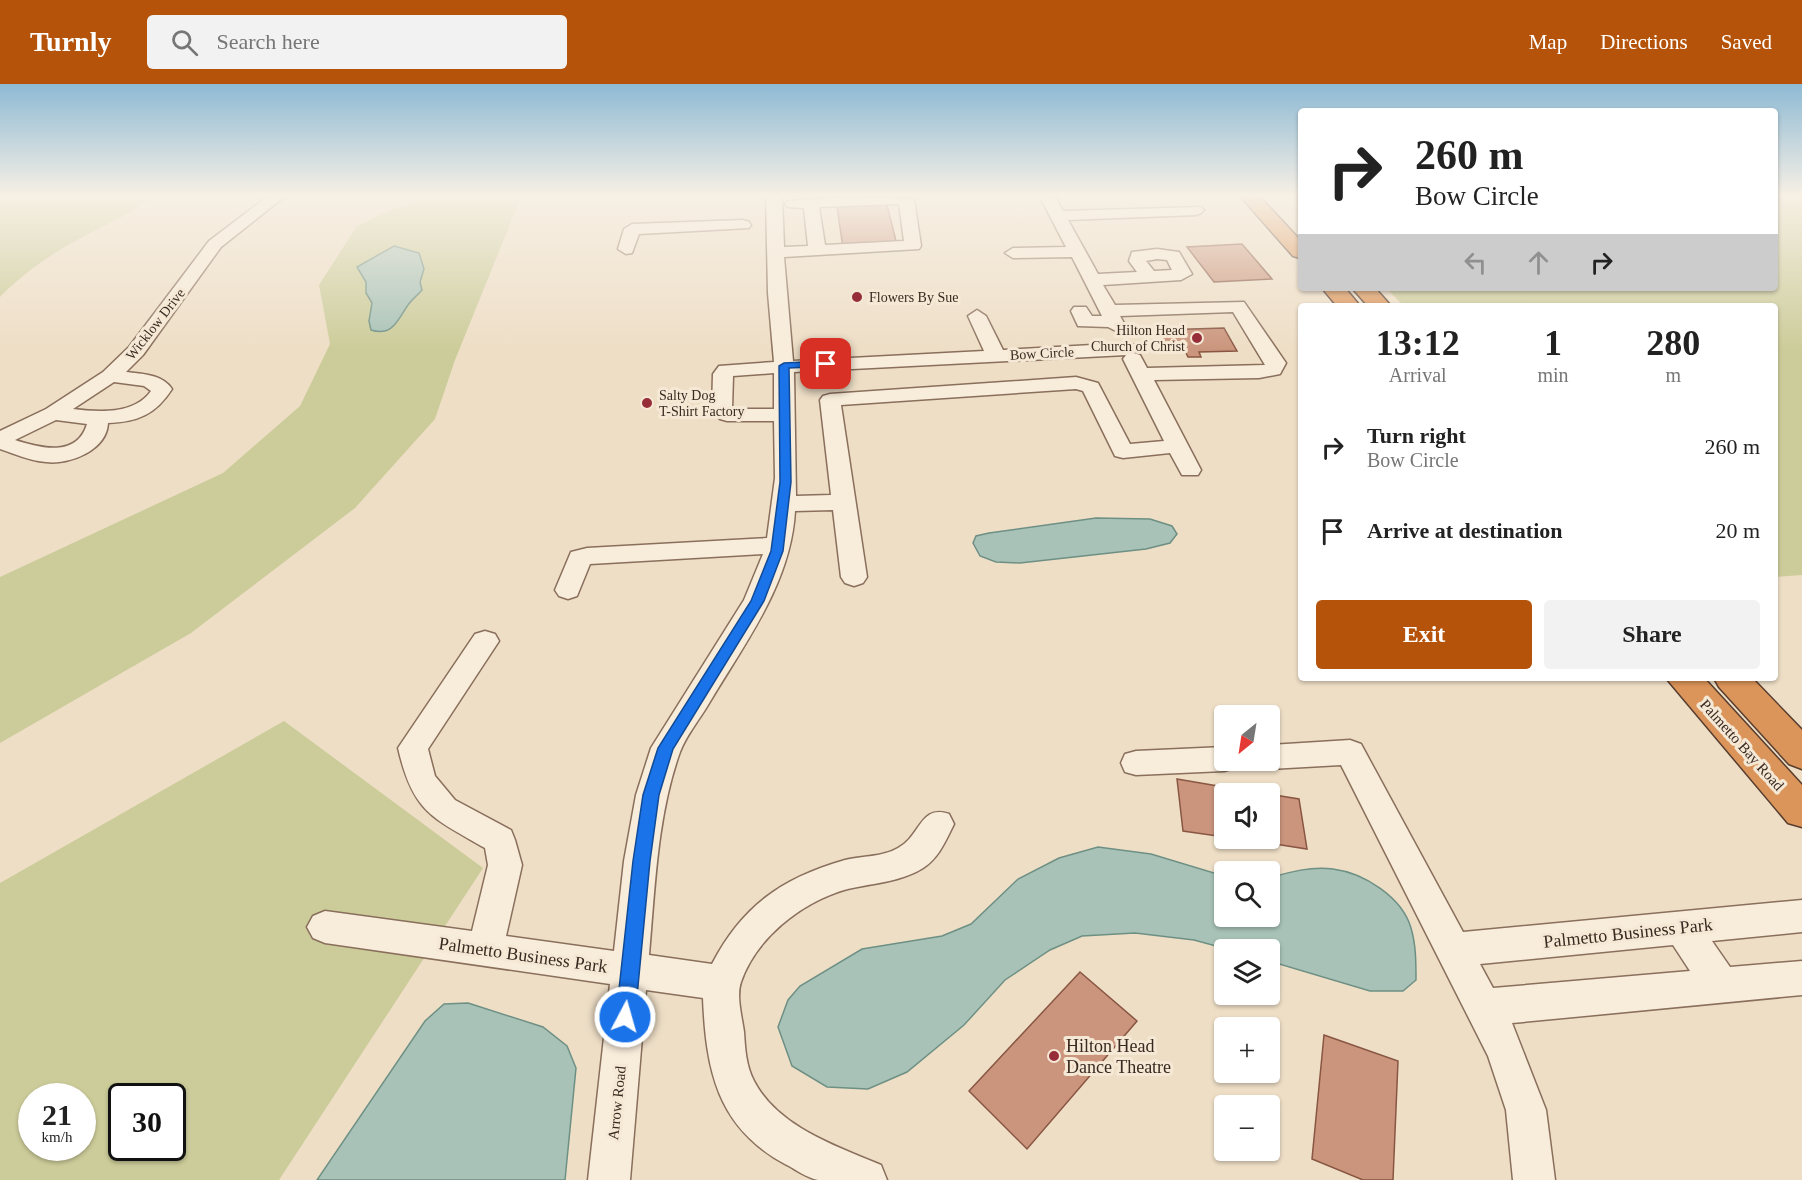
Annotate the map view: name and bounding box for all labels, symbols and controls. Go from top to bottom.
search box [147,15,567,69]
text: Turnly [30,26,111,57]
icon: search [168,26,201,59]
text: Search here [216,29,320,54]
text: Map [1529,30,1567,54]
text: Directions [1600,30,1688,54]
text: Saved [1721,30,1772,54]
icon: right [1316,132,1394,210]
text: 260 m [1415,132,1524,178]
text: Bow Circle [1415,181,1539,211]
icon: left [1459,246,1492,279]
icon: ahead [1522,246,1555,279]
icon: right [1585,246,1618,279]
street label: Wicklow Drive [123,286,188,363]
marker: Flowers By Sue [850,290,864,304]
place label: Flowers By Sue [869,290,958,305]
place label: Hilton Head Church of Christ [1091,323,1185,354]
text: 13:12 [1376,323,1460,363]
text: 1 [1544,323,1562,363]
text: 280 [1646,323,1700,363]
marker: Hilton Head Church of Christ [1190,331,1204,345]
pin [800,338,851,389]
street label: Bow Circle [1010,344,1074,363]
icon: arrive [809,347,842,380]
text: Arrival [1389,364,1447,386]
text: min [1537,364,1569,386]
text: m [1666,364,1681,386]
place label: Salty Dog T-Shirt Factory [659,388,744,419]
marker: Salty Dog T-Shirt Factory [640,396,654,410]
text: Turn right [1367,423,1466,448]
icon: right [1316,431,1349,464]
text: 260 m [1704,434,1760,459]
text: Bow Circle [1367,449,1459,471]
icon: arrive [1316,515,1349,548]
text: Arrive at destination [1367,518,1563,543]
text: 20 m [1715,518,1760,543]
button: Exit [1316,600,1532,669]
button: Share [1544,600,1760,669]
street label: Palmetto Bay Road [1697,696,1787,794]
north arrow [1214,705,1280,771]
map controls [1214,705,1280,1161]
button: sound [1214,783,1280,849]
button: search [1214,861,1280,927]
street label: Palmetto Business Park [1542,914,1714,952]
street label: Palmetto Business Park [437,933,609,977]
button: layers [1214,939,1280,1005]
position arrow [593,985,657,1049]
button: + [1214,1017,1280,1083]
place label: Hilton Head Dance Theatre [1066,1036,1171,1077]
marker: Hilton Head Dance Theatre [1047,1049,1061,1063]
street label: Arrow Road [605,1065,629,1141]
speed limit sign: 30 [108,1083,186,1161]
button: − [1214,1095,1280,1161]
text: 21 [42,1098,72,1131]
text: km/h [42,1129,72,1145]

